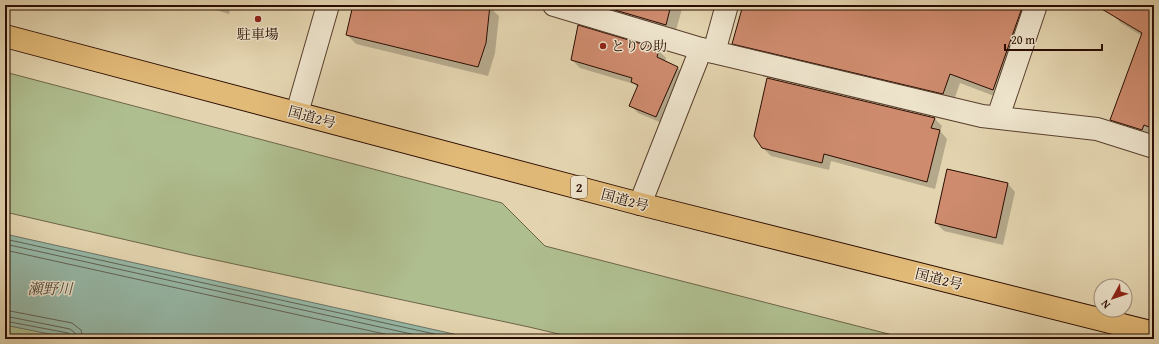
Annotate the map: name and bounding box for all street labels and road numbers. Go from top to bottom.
street label: 国道2号 [286,101,338,133]
road number: 2 [571,176,587,198]
street label: 国道2号 [599,184,651,216]
street label: 国道2号 [913,263,965,295]

